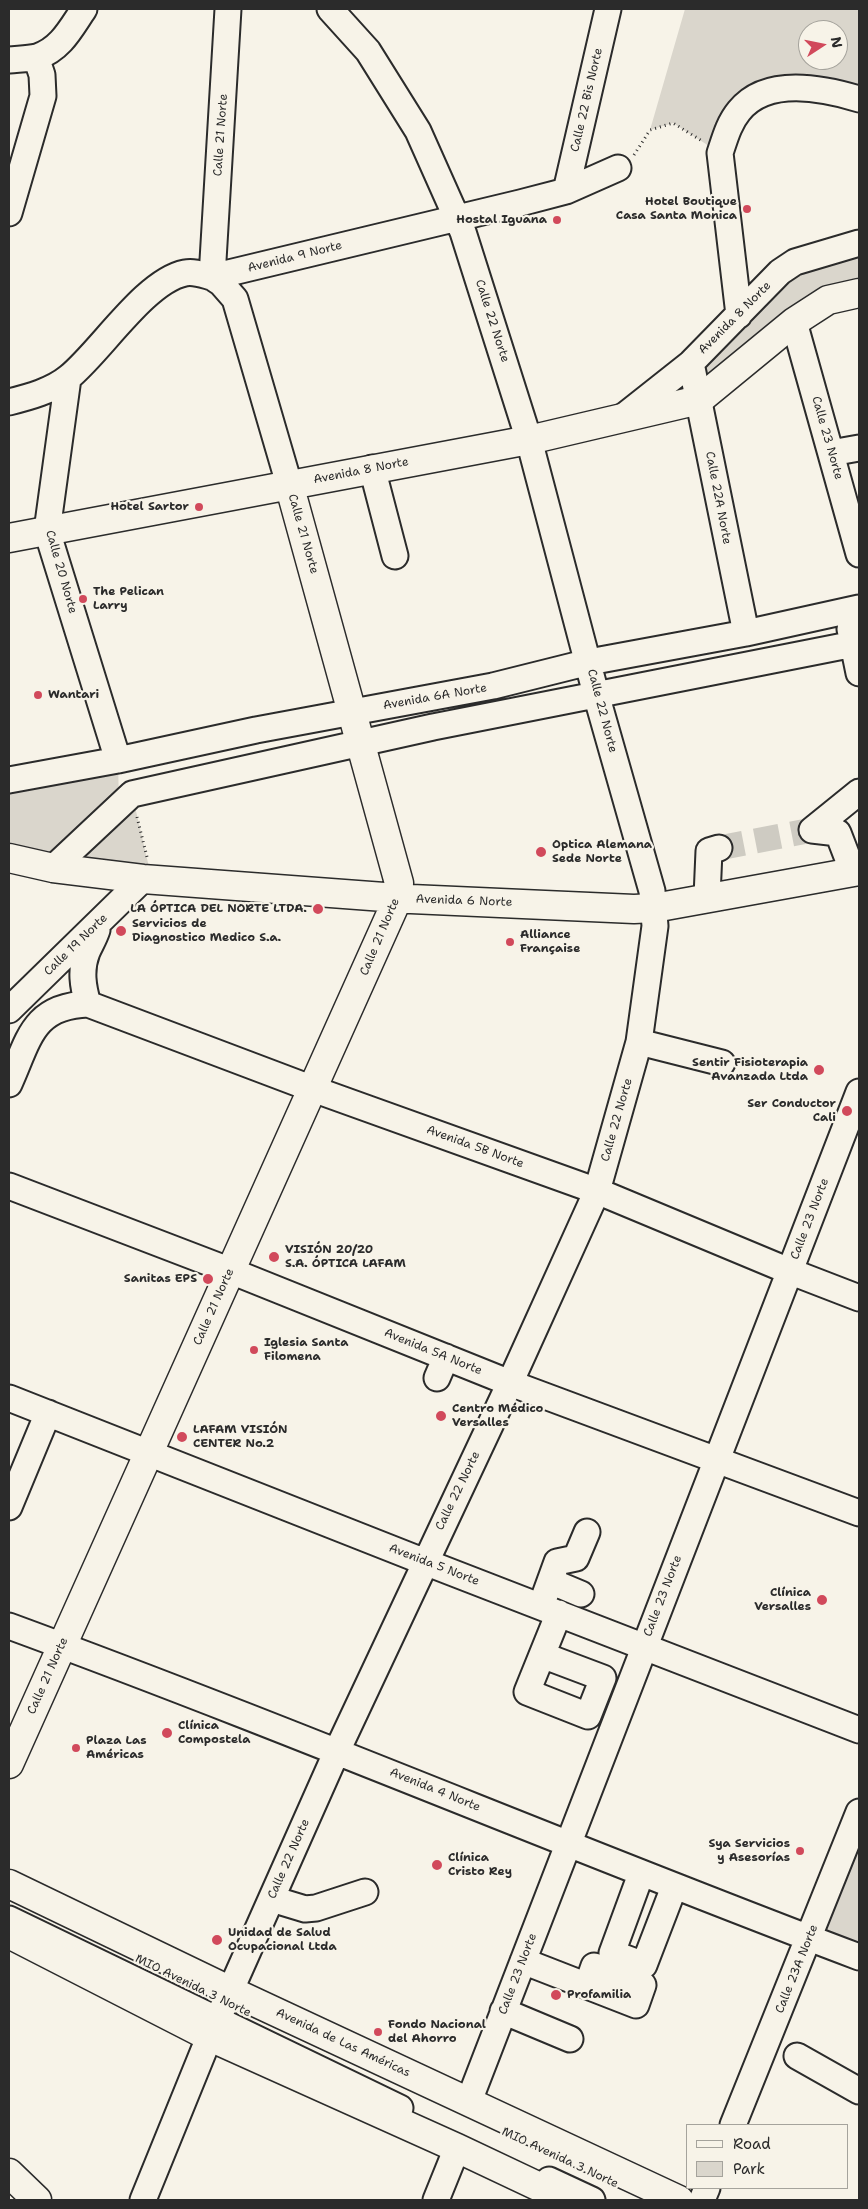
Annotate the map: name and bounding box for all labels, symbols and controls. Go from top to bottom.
north arrow [798,20,848,70]
text: N [827,35,847,49]
street label: Calle 22 Bis Norte [568,47,606,153]
street label: Calle 21 Norte [211,93,231,177]
place label: Hotel Boutique Casa Santa Monica [616,195,737,223]
marker: Hotel Boutique Casa Santa Monica [741,203,753,215]
place label: Hostal Iguana [456,213,547,227]
marker: Hostal Iguana [551,214,563,226]
street label: Avenida 9 Norte [246,238,344,276]
street label: Calle 22 Norte [472,278,512,364]
street label: Avenida 8 Norte [696,279,774,357]
street label: Calle 23 Norte [808,395,846,481]
street label: Calle 22A Norte [702,450,734,546]
street label: Avenida 8 Norte [312,455,410,487]
street label: Calle 21 Norte [285,492,321,576]
place label: Hotel Sartor [110,500,189,514]
marker: Hotel Sartor [193,501,205,513]
street label: Calle 20 Norte [42,529,80,615]
place label: The Pelican Larry [93,585,164,613]
marker: The Pelican Larry [77,593,89,605]
street label: Calle 22 Norte [584,668,620,754]
street label: Avenida 6A Norte [382,681,488,713]
place label: Wantari [48,688,99,702]
marker: Wantari [32,689,44,701]
place label: Optica Alemana Sede Norte [552,838,652,866]
marker: Optica Alemana Sede Norte [534,845,548,859]
street label: Avenida 6 Norte [415,892,513,910]
street label: Calle 21 Norte [357,896,403,978]
place label: LA ÓPTICA DEL NORTE LTDA. [130,902,307,916]
marker: LA ÓPTICA DEL NORTE LTDA. [311,902,325,916]
street label: Calle 19 Norte [41,911,111,979]
place label: Servicios de Diagnostico Medico S.a. [132,917,281,945]
marker: Servicios de Diagnostico Medico S.a. [114,924,128,938]
place label: Alliance Française [520,928,580,956]
marker: Alliance Française [504,936,516,948]
place label: Sentir Fisioterapia Avanzada Ltda [692,1056,808,1084]
marker: Sentir Fisioterapia Avanzada Ltda [812,1063,826,1077]
street label: Calle 22 Norte [598,1077,636,1163]
place label: Ser Conductor Cali [747,1097,836,1125]
marker: Ser Conductor Cali [840,1104,854,1118]
street label: Avenida 5B Norte [424,1123,526,1171]
street label: Calle 23 Norte [788,1176,832,1262]
place label: VISIÓN 20/20 S.A. ÓPTICA LAFAM [285,1243,406,1271]
marker: VISIÓN 20/20 S.A. ÓPTICA LAFAM [267,1250,281,1264]
street label: Calle 21 Norte [191,1266,237,1348]
place label: Sanitas EPS [124,1272,197,1286]
marker: Sanitas EPS [201,1272,215,1286]
street label: Avenida 5A Norte [382,1326,484,1378]
place label: Iglesia Santa Filomena [264,1336,348,1364]
marker: Iglesia Santa Filomena [248,1344,260,1356]
place label: Centro Médico Versalles [452,1402,543,1430]
marker: Centro Médico Versalles [434,1409,448,1423]
place label: LAFAM VISIÓN CENTER No.2 [193,1423,287,1451]
marker: LAFAM VISIÓN CENTER No.2 [175,1430,189,1444]
street label: Calle 22 Norte [433,1449,483,1533]
street label: Avenida 5 Norte [387,1541,481,1589]
street label: Calle 23 Norte [641,1553,685,1639]
place label: Clínica Versalles [754,1586,811,1614]
marker: Clínica Versalles [815,1593,829,1607]
street label: Calle 21 Norte [25,1635,71,1717]
place label: Clínica Compostela [178,1719,250,1747]
marker: Clínica Compostela [160,1726,174,1740]
place label: Plaza Las Américas [86,1734,147,1762]
marker: Plaza Las Américas [70,1742,82,1754]
street label: Avenida 4 Norte [387,1765,483,1815]
street label: Calle 22 Norte [265,1817,313,1901]
place label: Sya Servicios y Asesorías [709,1837,790,1865]
marker: Sya Servicios y Asesorías [794,1845,806,1857]
place label: Clínica Cristo Rey [448,1851,512,1879]
marker: Clínica Cristo Rey [430,1858,444,1872]
street label: Calle 23A Norte [773,1923,821,2015]
place label: Unidad de Salud Ocupacional Ltda [228,1926,337,1954]
street label: Calle 23 Norte [496,1931,540,2017]
marker: Unidad de Salud Ocupacional Ltda [210,1933,224,1947]
street label: MIO Avenida 3 Norte [133,1952,253,2020]
marker: Profamilia [549,1988,563,2002]
place label: Profamilia [567,1988,631,2002]
street label: Avenida de Las Américas [274,2006,412,2080]
place label: Fondo Nacional del Ahorro [388,2018,486,2046]
marker: Fondo Nacional del Ahorro [372,2026,384,2038]
legend [686,2124,848,2189]
street label: MIO Avenida 3 Norte [499,2125,621,2191]
text: Road [733,2134,771,2154]
text: Park [733,2159,765,2179]

